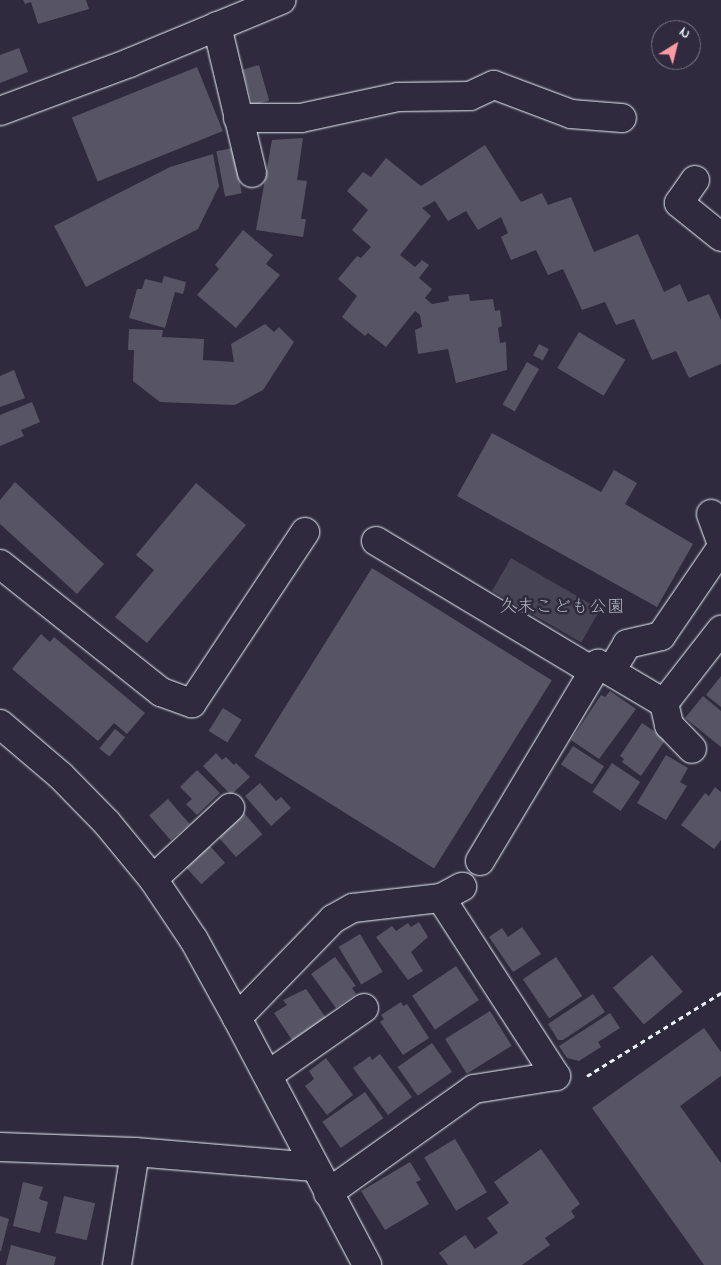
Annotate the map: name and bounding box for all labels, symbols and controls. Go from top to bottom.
north arrow [651,20,701,70]
text: N [675,22,695,45]
park label: 久末こども公園 [499,597,625,619]

